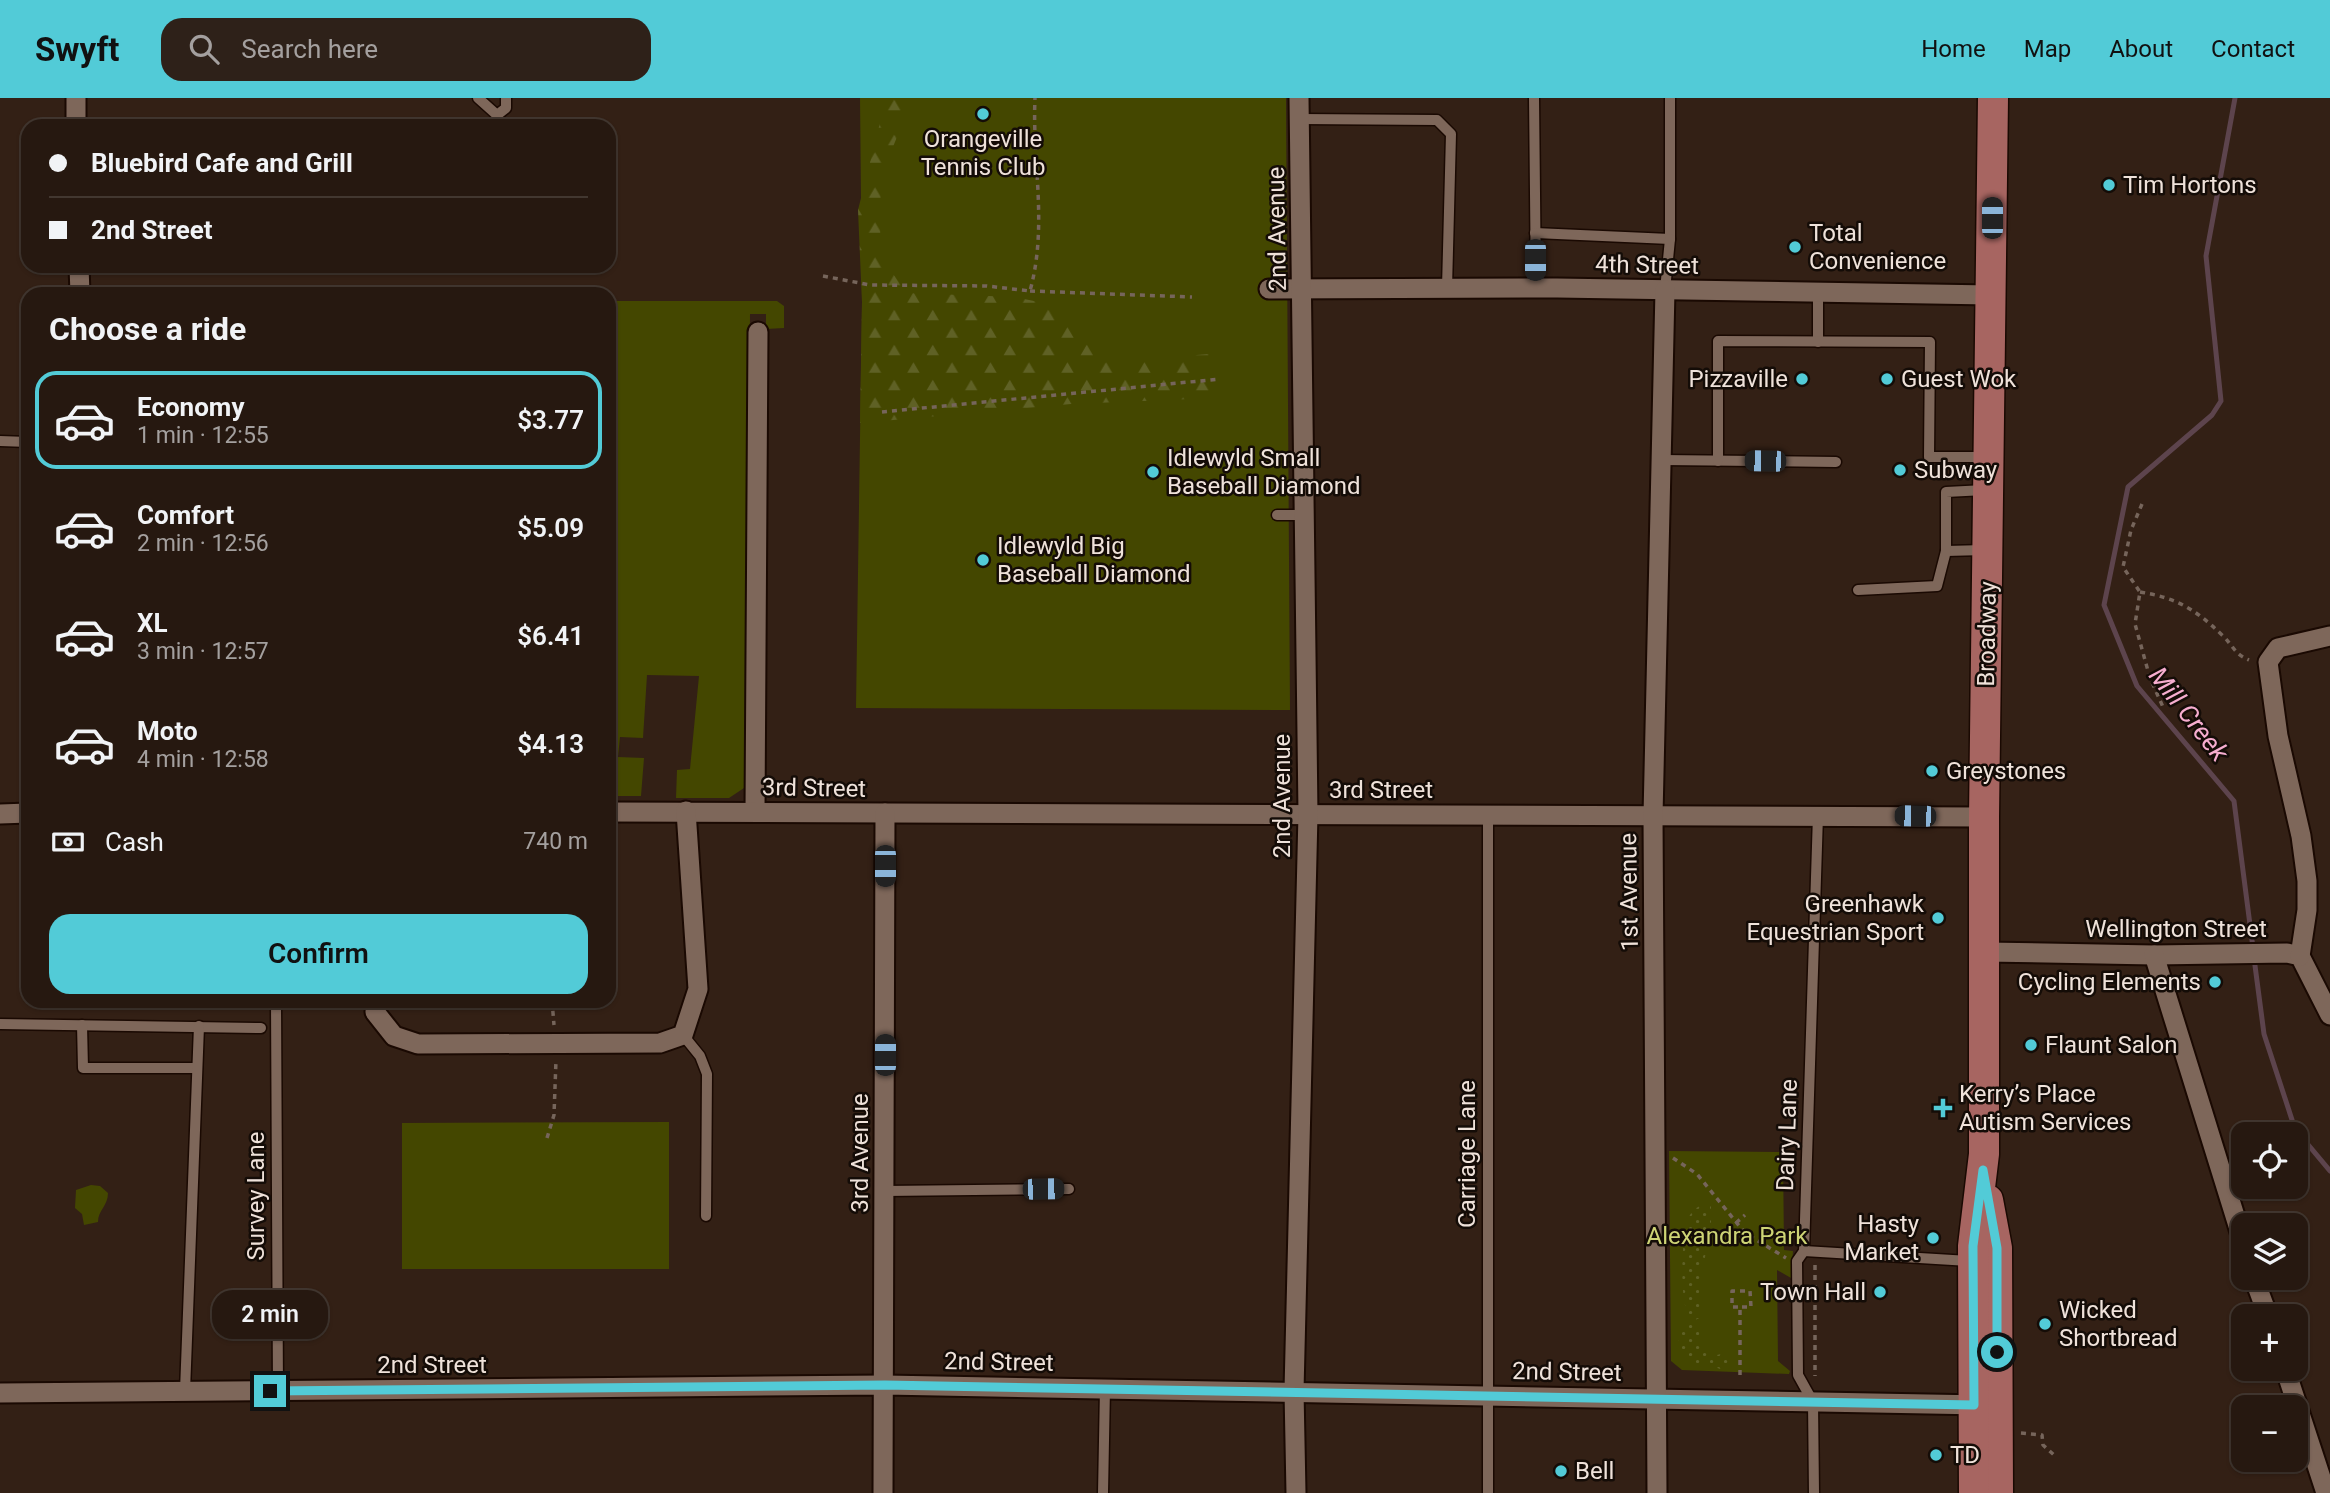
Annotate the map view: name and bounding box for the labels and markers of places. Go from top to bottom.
marker: Orangeville Tennis Club [975,106,991,122]
place label: Orangeville Tennis Club [921,125,1045,181]
place label: Tim Hortons [2123,171,2257,199]
marker: Tim Hortons [2101,177,2117,193]
place label: Total Convenience [1809,219,1946,275]
marker: Total Convenience [1787,239,1803,255]
place label: Pizzaville [1688,365,1788,393]
place label: Guest Wok [1901,365,2017,393]
marker: Pizzaville [1794,371,1810,387]
marker: Guest Wok [1879,371,1895,387]
place label: Idlewyld Small Baseball Diamond [1167,444,1360,500]
place label: Subway [1914,456,1998,484]
marker: Subway [1892,462,1908,478]
marker: Idlewyld Small Baseball Diamond [1145,464,1161,480]
place label: Idlewyld Big Baseball Diamond [997,532,1190,588]
marker: Idlewyld Big Baseball Diamond [975,552,991,568]
place label: Greystones [1946,757,2066,785]
marker: Greystones [1924,763,1940,779]
place label: Greenhawk Equestrian Sport [1747,890,1925,946]
marker: Greenhawk Equestrian Sport [1930,910,1946,926]
place label: Cycling Elements [2018,968,2201,996]
marker: Cycling Elements [2207,974,2223,990]
place label: Flaunt Salon [2045,1031,2178,1059]
marker: Flaunt Salon [2023,1037,2039,1053]
place label: Kerry’s Place Autism Services [1959,1080,2131,1136]
marker: Kerry’s Place Autism Services [1933,1098,1953,1118]
place label: Hasty Market [1844,1210,1920,1266]
marker: Hasty Market [1925,1230,1941,1246]
place label: Town Hall [1760,1278,1866,1306]
marker: Town Hall [1872,1284,1888,1300]
place label: Wicked Shortbread [2059,1296,2177,1352]
marker: Wicked Shortbread [2037,1316,2053,1332]
place label: TD [1950,1441,1980,1469]
marker: TD [1928,1447,1944,1463]
place label: Bell [1575,1457,1614,1485]
marker: Bell [1553,1463,1569,1479]

